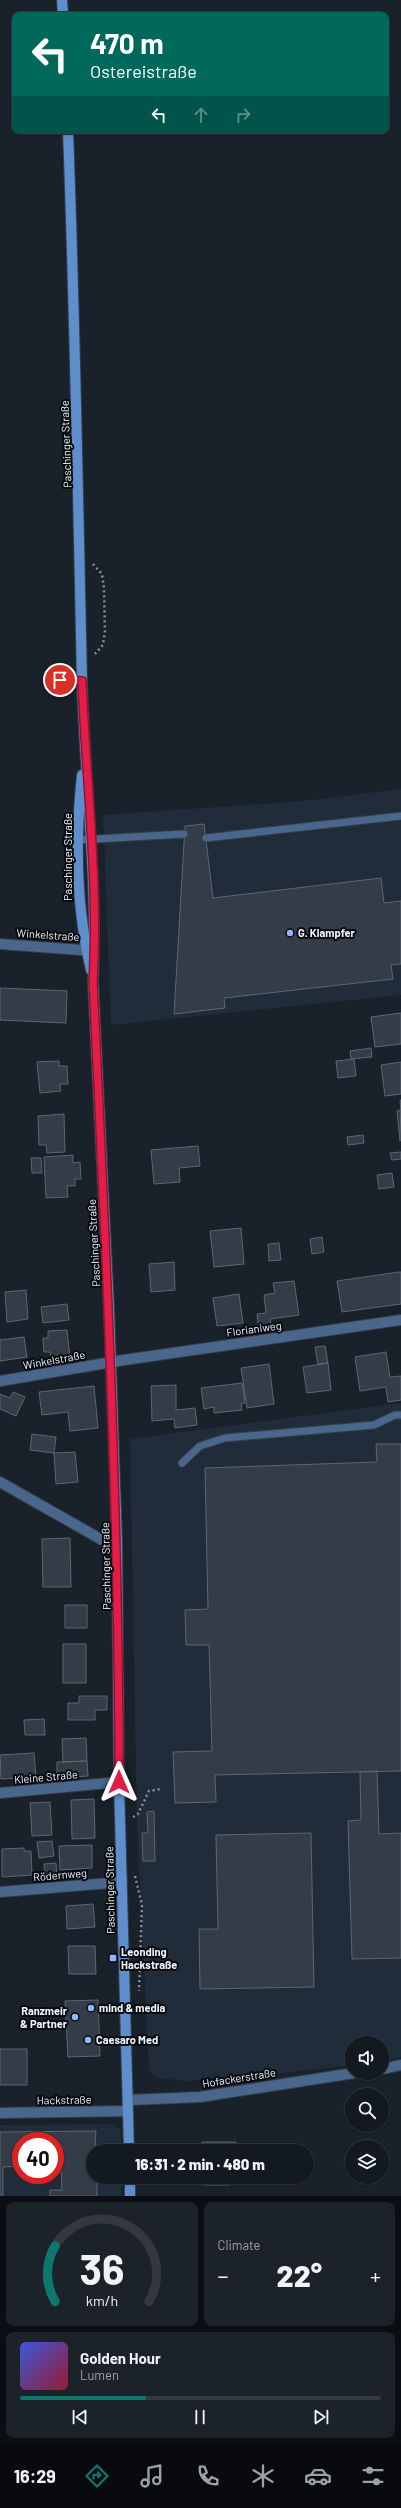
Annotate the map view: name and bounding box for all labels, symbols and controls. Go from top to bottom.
text: 470 m [90,26,164,60]
icon: left [24,28,76,80]
text: Ostereistraße [90,60,197,82]
icon: left [148,104,170,126]
icon: ahead [190,104,212,126]
icon: right [232,104,254,126]
street label: Paschinger Straße [57,400,74,488]
pin [43,663,77,697]
icon: arrive [49,669,71,691]
street label: Paschinger Straße [61,813,74,901]
street label: Winkelstraße [16,926,80,943]
place label: G. Klampfer [298,926,356,939]
marker: G. Klampfer [285,928,295,938]
street label: Paschinger Straße [85,1199,102,1287]
street label: Florianiweg [226,1318,282,1339]
street label: Winkelstraße [22,1348,86,1371]
street label: Paschinger Straße [98,1522,113,1610]
position arrow [98,1761,140,1803]
street label: Kleine Straße [14,1767,78,1786]
street label: Paschinger Straße [102,1846,117,1934]
street label: Rödernweg [33,1866,87,1883]
place label: Leonding Hackstraße [121,1945,177,1971]
marker: Leonding Hackstraße [108,1953,118,1963]
place label: mind & media [99,2001,166,2014]
marker: mind & media [86,2003,96,2013]
place label: Ranzmeir & Partner [20,2004,68,2030]
marker: Ranzmeir & Partner [70,2012,80,2022]
place label: Caesaro Med [96,2033,158,2046]
marker: Caesaro Med [83,2035,93,2045]
map controls [345,2036,389,2184]
button: sound [345,2036,389,2080]
street label: Hofackerstraße [201,2065,277,2090]
button: search [345,2088,389,2132]
street label: Hackstraße [36,2093,92,2106]
speed limit sign: 40 [12,2132,64,2184]
button: layers [345,2140,389,2184]
text: 16:31 · 2 min · 480 m [135,2155,265,2173]
text: Climate [218,2237,261,2253]
text: 36 [79,2243,124,2293]
text: 22° [277,2257,322,2293]
text: − [218,2262,229,2288]
text: + [370,2262,381,2288]
text: km/h [86,2292,118,2309]
text: Golden Hour [80,2349,161,2367]
text: Lumen [80,2367,119,2383]
icon: previous [69,2406,91,2428]
icon: pause [189,2406,211,2428]
icon: next [310,2406,332,2428]
icon: directions [83,2462,111,2490]
icon: music [138,2462,166,2490]
icon: phone [194,2462,222,2490]
icon: climate [249,2462,277,2490]
icon: car [304,2462,332,2490]
icon: filters [359,2462,387,2490]
text: 16:29 [14,2465,56,2487]

